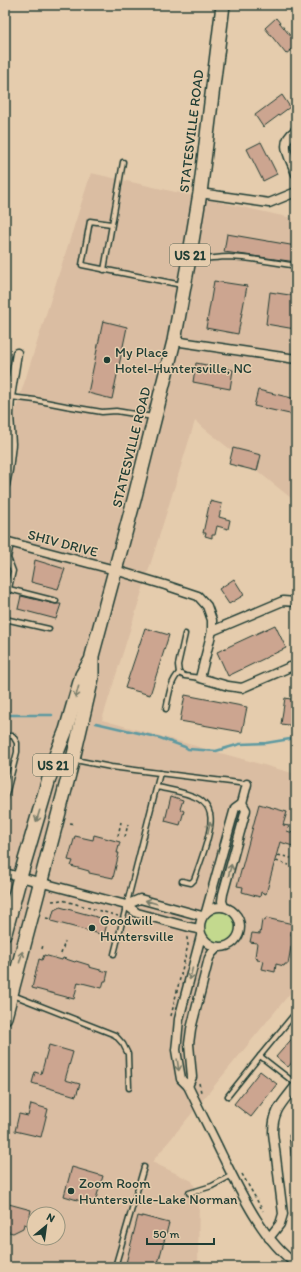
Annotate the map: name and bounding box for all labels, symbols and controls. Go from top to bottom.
street label: STATESVILLE ROAD [176,69,207,194]
road number: US 21 [170,244,210,266]
place label: My Place Hotel-Huntersville, NC [115,344,252,377]
marker: My Place Hotel-Huntersville, NC [102,355,112,365]
street label: STATESVILLE ROAD [108,385,155,509]
street label: SHIV DRIVE [26,526,100,561]
one-way arrow [73,685,80,698]
road number: US 21 [33,754,73,776]
one-way arrow [34,809,41,822]
one-way arrow [206,822,214,835]
one-way arrow [227,863,234,876]
one-way arrow [145,898,158,905]
place label: Goodwill Huntersville [100,912,174,945]
marker: Goodwill Huntersville [87,923,97,933]
one-way arrow [18,951,25,964]
one-way arrow [187,967,194,980]
one-way arrow [174,1058,182,1071]
place label: Zoom Room Huntersville-Lake Norman [79,1175,238,1208]
marker: Zoom Room Huntersville-Lake Norman [66,1186,76,1196]
north arrow [26,1206,66,1246]
text: N [44,1210,57,1225]
scale bar [147,1220,214,1246]
text: 50 m [153,1227,179,1241]

